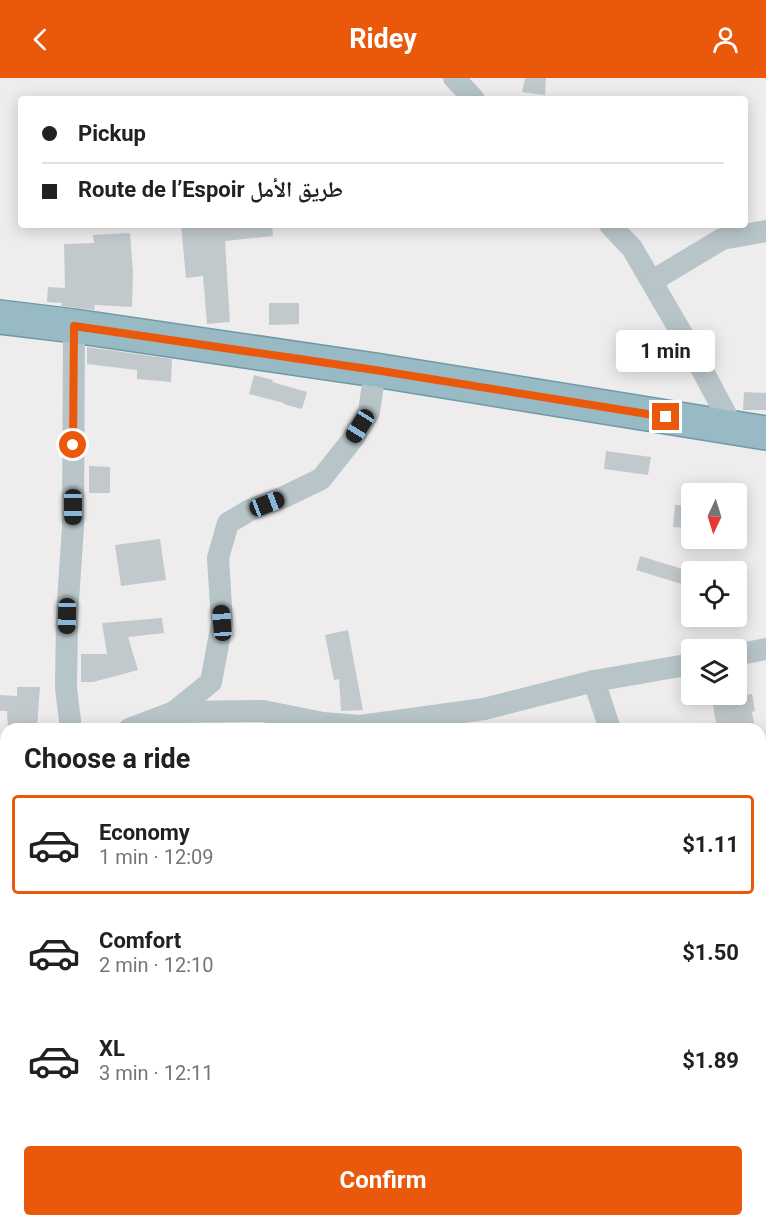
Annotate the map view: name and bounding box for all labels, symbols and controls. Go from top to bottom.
icon: back [24,23,57,56]
text: Ridey [349,23,417,55]
icon: person [709,23,742,56]
text: Pickup [78,121,146,146]
text: Route de l’Espoir طريق الأمل [78,177,343,202]
callout: 1 min [616,330,716,372]
text: 1 min [640,339,691,363]
route end [652,403,679,430]
car [343,406,377,446]
route start [59,431,86,458]
north arrow [681,483,747,549]
map controls [681,483,747,705]
car [64,489,82,525]
car [247,489,287,519]
button: locate [681,561,747,627]
car [58,598,76,634]
car [212,604,232,642]
button: layers [681,639,747,705]
text: Choose a ride [24,743,190,775]
icon: car [27,818,81,872]
text: Economy [99,820,190,845]
text: $1.11 [682,832,739,857]
text: 1 min · 12:09 [99,845,214,869]
icon: car [27,926,81,980]
text: Comfort [99,928,181,953]
text: $1.50 [682,940,739,965]
text: 2 min · 12:10 [99,953,214,977]
icon: car [27,1034,81,1088]
text: XL [99,1036,125,1061]
text: $1.89 [682,1048,739,1073]
text: 3 min · 12:11 [99,1061,214,1085]
button: Confirm [24,1146,742,1215]

